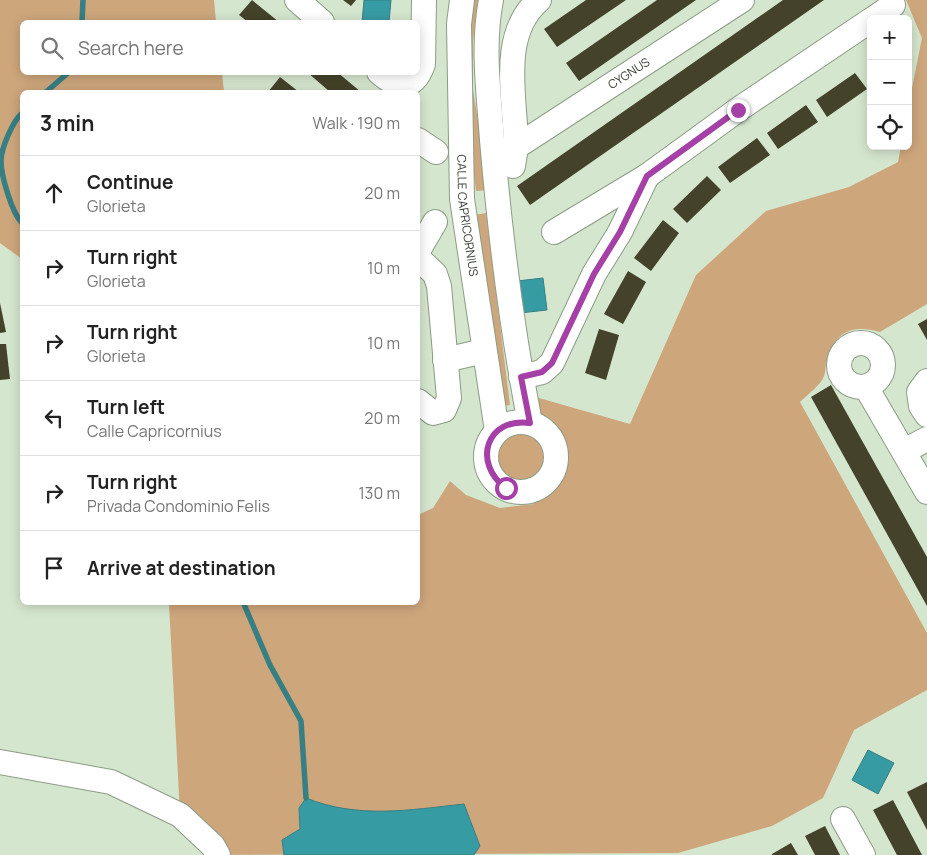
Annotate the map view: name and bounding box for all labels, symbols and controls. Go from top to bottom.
map controls [867,15,912,150]
button: + [867,15,912,60]
search box [20,20,420,75]
icon: search [38,34,66,62]
text: Search here [78,35,184,61]
street label: CYGNUS [605,53,653,93]
button: − [867,60,912,105]
route end [727,99,750,122]
button: locate [867,105,912,150]
text: 3 min [40,109,94,137]
text: Walk · 190 m [312,112,400,134]
street label: CALLE CAPRICORNIUS [453,154,483,277]
text: Continue [87,169,173,195]
icon: ahead [40,179,68,207]
text: 20 m [364,182,400,204]
text: Glorieta [87,195,146,217]
text: Turn right [87,244,177,270]
icon: right [40,254,68,282]
text: 10 m [367,257,400,279]
text: Glorieta [87,270,146,292]
text: Turn right [87,319,177,345]
icon: right [40,329,68,357]
text: 10 m [367,332,400,354]
text: Glorieta [87,345,146,367]
text: Turn left [87,394,165,420]
icon: left [40,404,68,432]
text: 20 m [364,407,400,429]
text: Calle Capricornius [87,420,222,442]
text: Turn right [87,469,177,495]
route start [495,477,518,500]
icon: right [40,479,68,507]
text: 130 m [358,482,400,504]
text: Privada Condominio Felis [87,495,270,517]
icon: arrive [40,554,68,582]
text: Arrive at destination [87,555,276,581]

